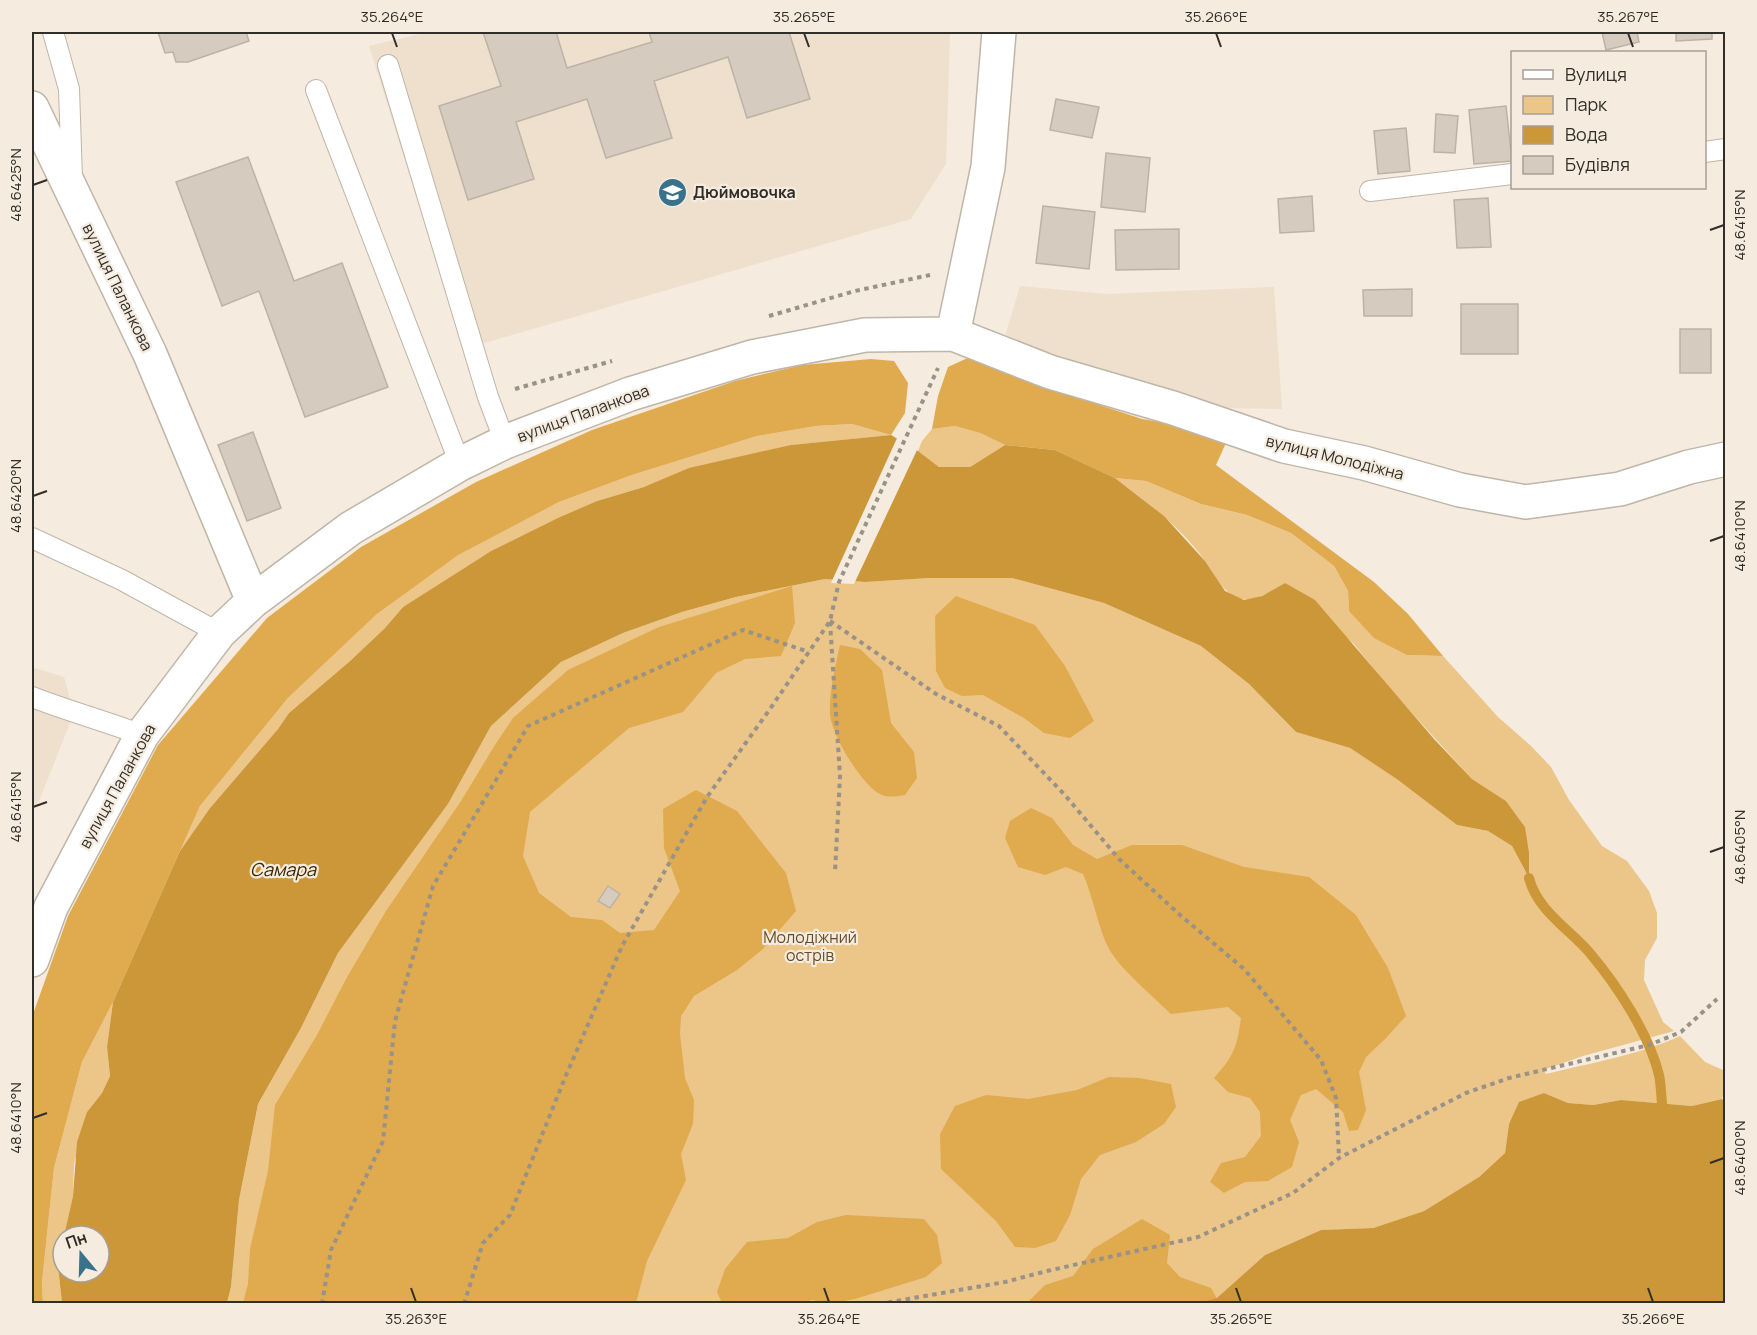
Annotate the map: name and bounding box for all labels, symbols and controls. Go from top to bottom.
text: 35.264°E [361,6,423,27]
text: 35.265°E [773,6,835,27]
text: 35.266°E [1184,6,1248,27]
text: 35.267°E [1597,6,1659,27]
legend [1511,51,1706,189]
text: Вулиця [1565,62,1627,86]
text: Парк [1565,92,1608,116]
text: Вода [1565,122,1607,146]
text: 48.6425°N [5,148,26,222]
text: Будівля [1565,152,1630,176]
school or university icon: Дюймовочка [656,176,688,208]
place label: Дюймовочка [693,181,796,203]
text: 48.6415°N [1729,189,1750,261]
street label: вулиця Паланкова [78,220,158,354]
street label: вулиця Паланкова [514,379,652,447]
street label: вулиця Молодіжна [1264,429,1406,485]
text: 48.6420°N [5,459,26,533]
text: 48.6410°N [1729,500,1750,572]
street label: вулиця Паланкова [74,720,160,852]
text: 48.6415°N [5,771,26,843]
text: 48.6405°N [1729,810,1750,884]
water label: Самара [250,857,317,881]
park label: Молодіжний острів [763,926,857,966]
text: 48.6410°N [5,1082,26,1154]
text: 48.6400°N [1729,1121,1750,1195]
north arrow [51,1224,111,1284]
text: Пн [62,1226,90,1254]
text: 35.263°E [385,1308,447,1329]
text: 35.264°E [798,1308,860,1329]
text: 35.265°E [1210,1308,1272,1329]
text: 35.266°E [1621,1308,1685,1329]

